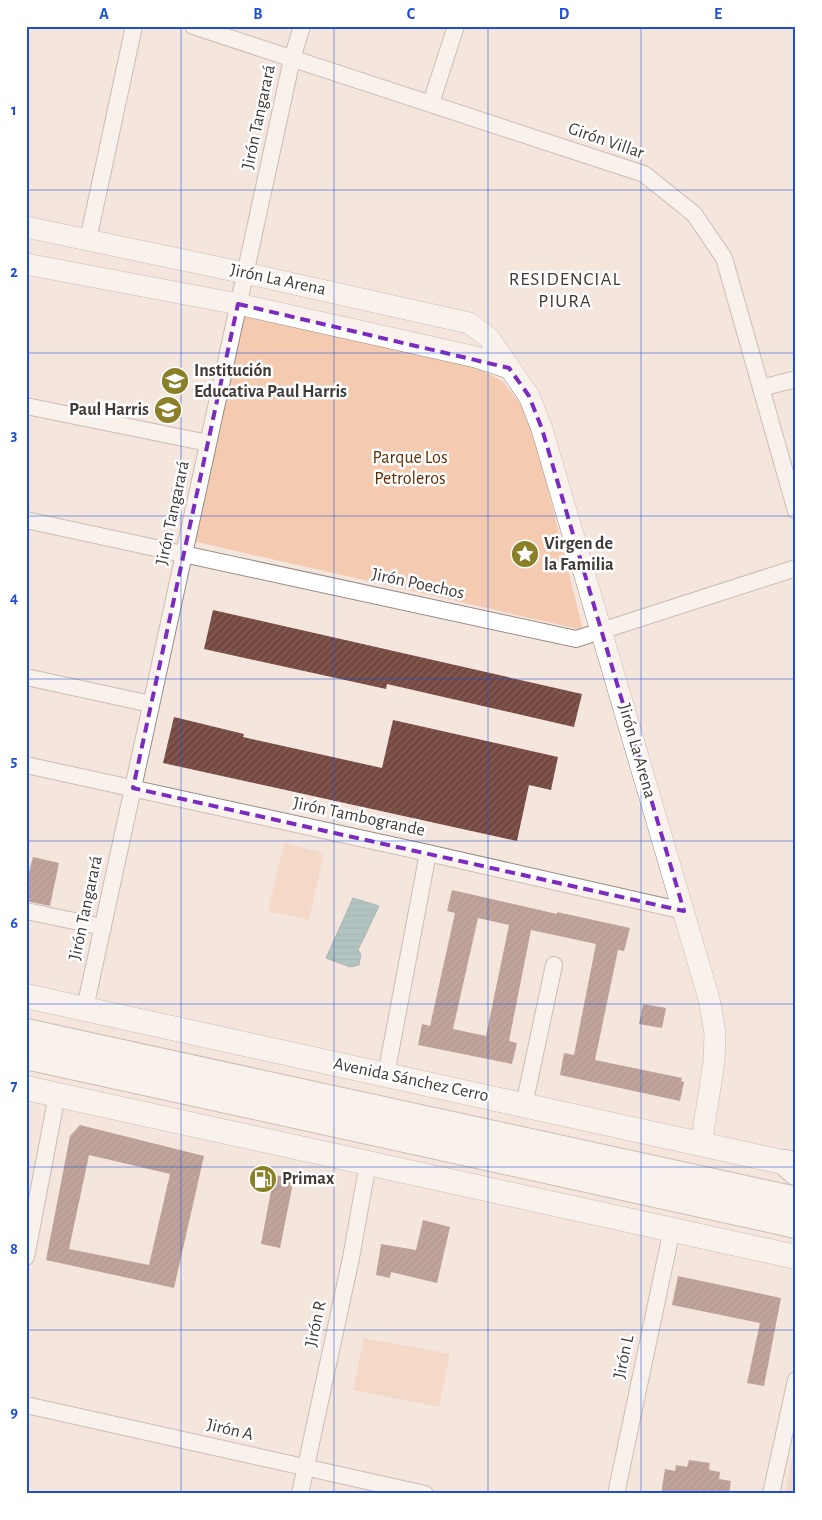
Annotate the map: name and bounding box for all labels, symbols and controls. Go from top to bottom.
text: A [99,6,109,22]
text: B [253,6,263,22]
text: C [407,6,416,22]
text: D [559,6,570,22]
text: E [714,6,722,22]
street label: Jirón Tangarará [239,63,279,171]
text: 1 [11,102,17,118]
street label: Girón Villar [566,120,647,162]
street label: Jirón La Arena [229,261,327,299]
text: 2 [10,264,18,280]
district label: RESIDENCIAL PIURA [509,270,621,311]
place label: Institución Educativa Paul Harris [194,362,347,401]
school or university icon: Institución Educativa Paul Harris [160,366,190,396]
school or university icon: Paul Harris [153,395,183,425]
place label: Paul Harris [69,401,149,419]
text: 3 [11,427,18,443]
park label: Parque Los Petroleros [372,449,448,488]
street label: Jirón Tangarará [153,459,193,567]
place label: Virgen de la Familia [544,535,614,574]
place icon: Virgen de la Familia [510,539,540,569]
street label: Jirón Poechos [370,565,466,603]
text: 4 [10,590,18,606]
street label: Jirón La Arena [615,702,659,800]
text: 5 [11,753,18,769]
street label: Jirón Tambogrande [291,794,427,840]
street label: Jirón Tangarará [66,854,106,962]
text: 6 [10,915,18,931]
street label: Avenida Sánchez Cerro [332,1055,490,1105]
text: 7 [11,1078,18,1094]
fuel station icon: Primax [248,1164,278,1194]
place label: Primax [282,1170,335,1188]
text: 8 [10,1241,18,1257]
street label: Jirón R [302,1299,330,1349]
street label: Jirón L [611,1333,637,1380]
text: 9 [10,1404,18,1420]
street label: Jirón A [205,1416,256,1444]

